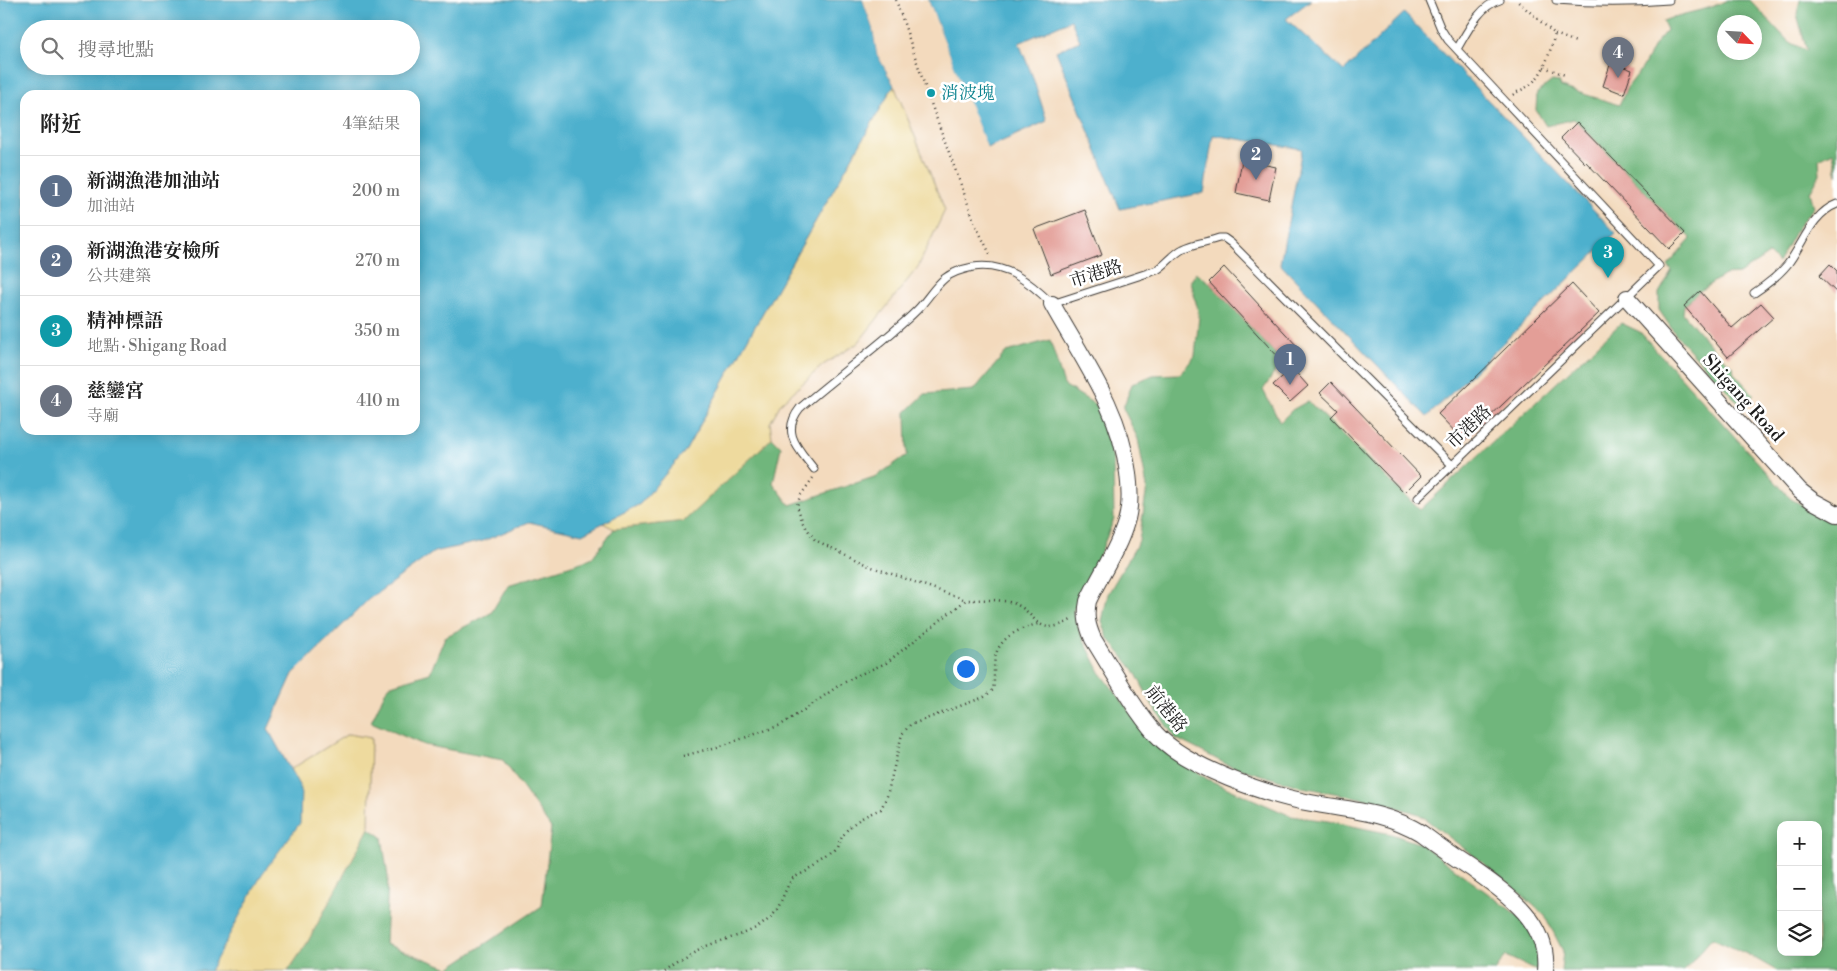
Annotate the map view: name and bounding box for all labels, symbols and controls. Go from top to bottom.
north arrow [1717,15,1762,60]
search box [20,20,420,75]
icon: search [38,34,66,62]
pin: 4 [1602,37,1634,78]
text: 搜尋地點 [78,38,154,62]
place label: 消波塊 [941,82,995,105]
marker: 消波塊 [925,87,937,99]
text: 附近 [40,112,82,138]
text: 4筆結果 [342,114,400,134]
pin: 2 [1240,139,1272,180]
text: 新湖漁港加油站 [87,169,220,193]
text: 1 [52,181,60,201]
text: 200 m [352,181,400,201]
text: 加油站 [87,196,135,216]
pin: 3 [1592,237,1624,278]
text: 新湖漁港安檢所 [87,239,220,263]
text: 2 [51,251,61,271]
text: 270 m [355,251,400,271]
street label: 市港路 [1067,255,1125,293]
text: 公共建築 [87,266,151,286]
text: 精神標語 [87,309,163,333]
text: 3 [51,321,61,341]
text: 350 m [354,321,400,341]
text: 地點 · Shigang Road [87,336,227,356]
pin: 1 [1274,344,1306,385]
street label: Shigang Road [1697,349,1789,447]
text: 慈鑾宮 [87,379,144,403]
text: 4 [51,391,61,411]
text: 410 m [356,391,400,411]
street label: 市港路 [1442,400,1496,454]
text: 寺廟 [87,406,119,426]
your location [953,656,979,682]
street label: 前港路 [1140,681,1192,737]
map controls [1777,821,1822,956]
button: + [1777,821,1822,866]
button: − [1777,866,1822,911]
button: layers [1777,911,1822,956]

